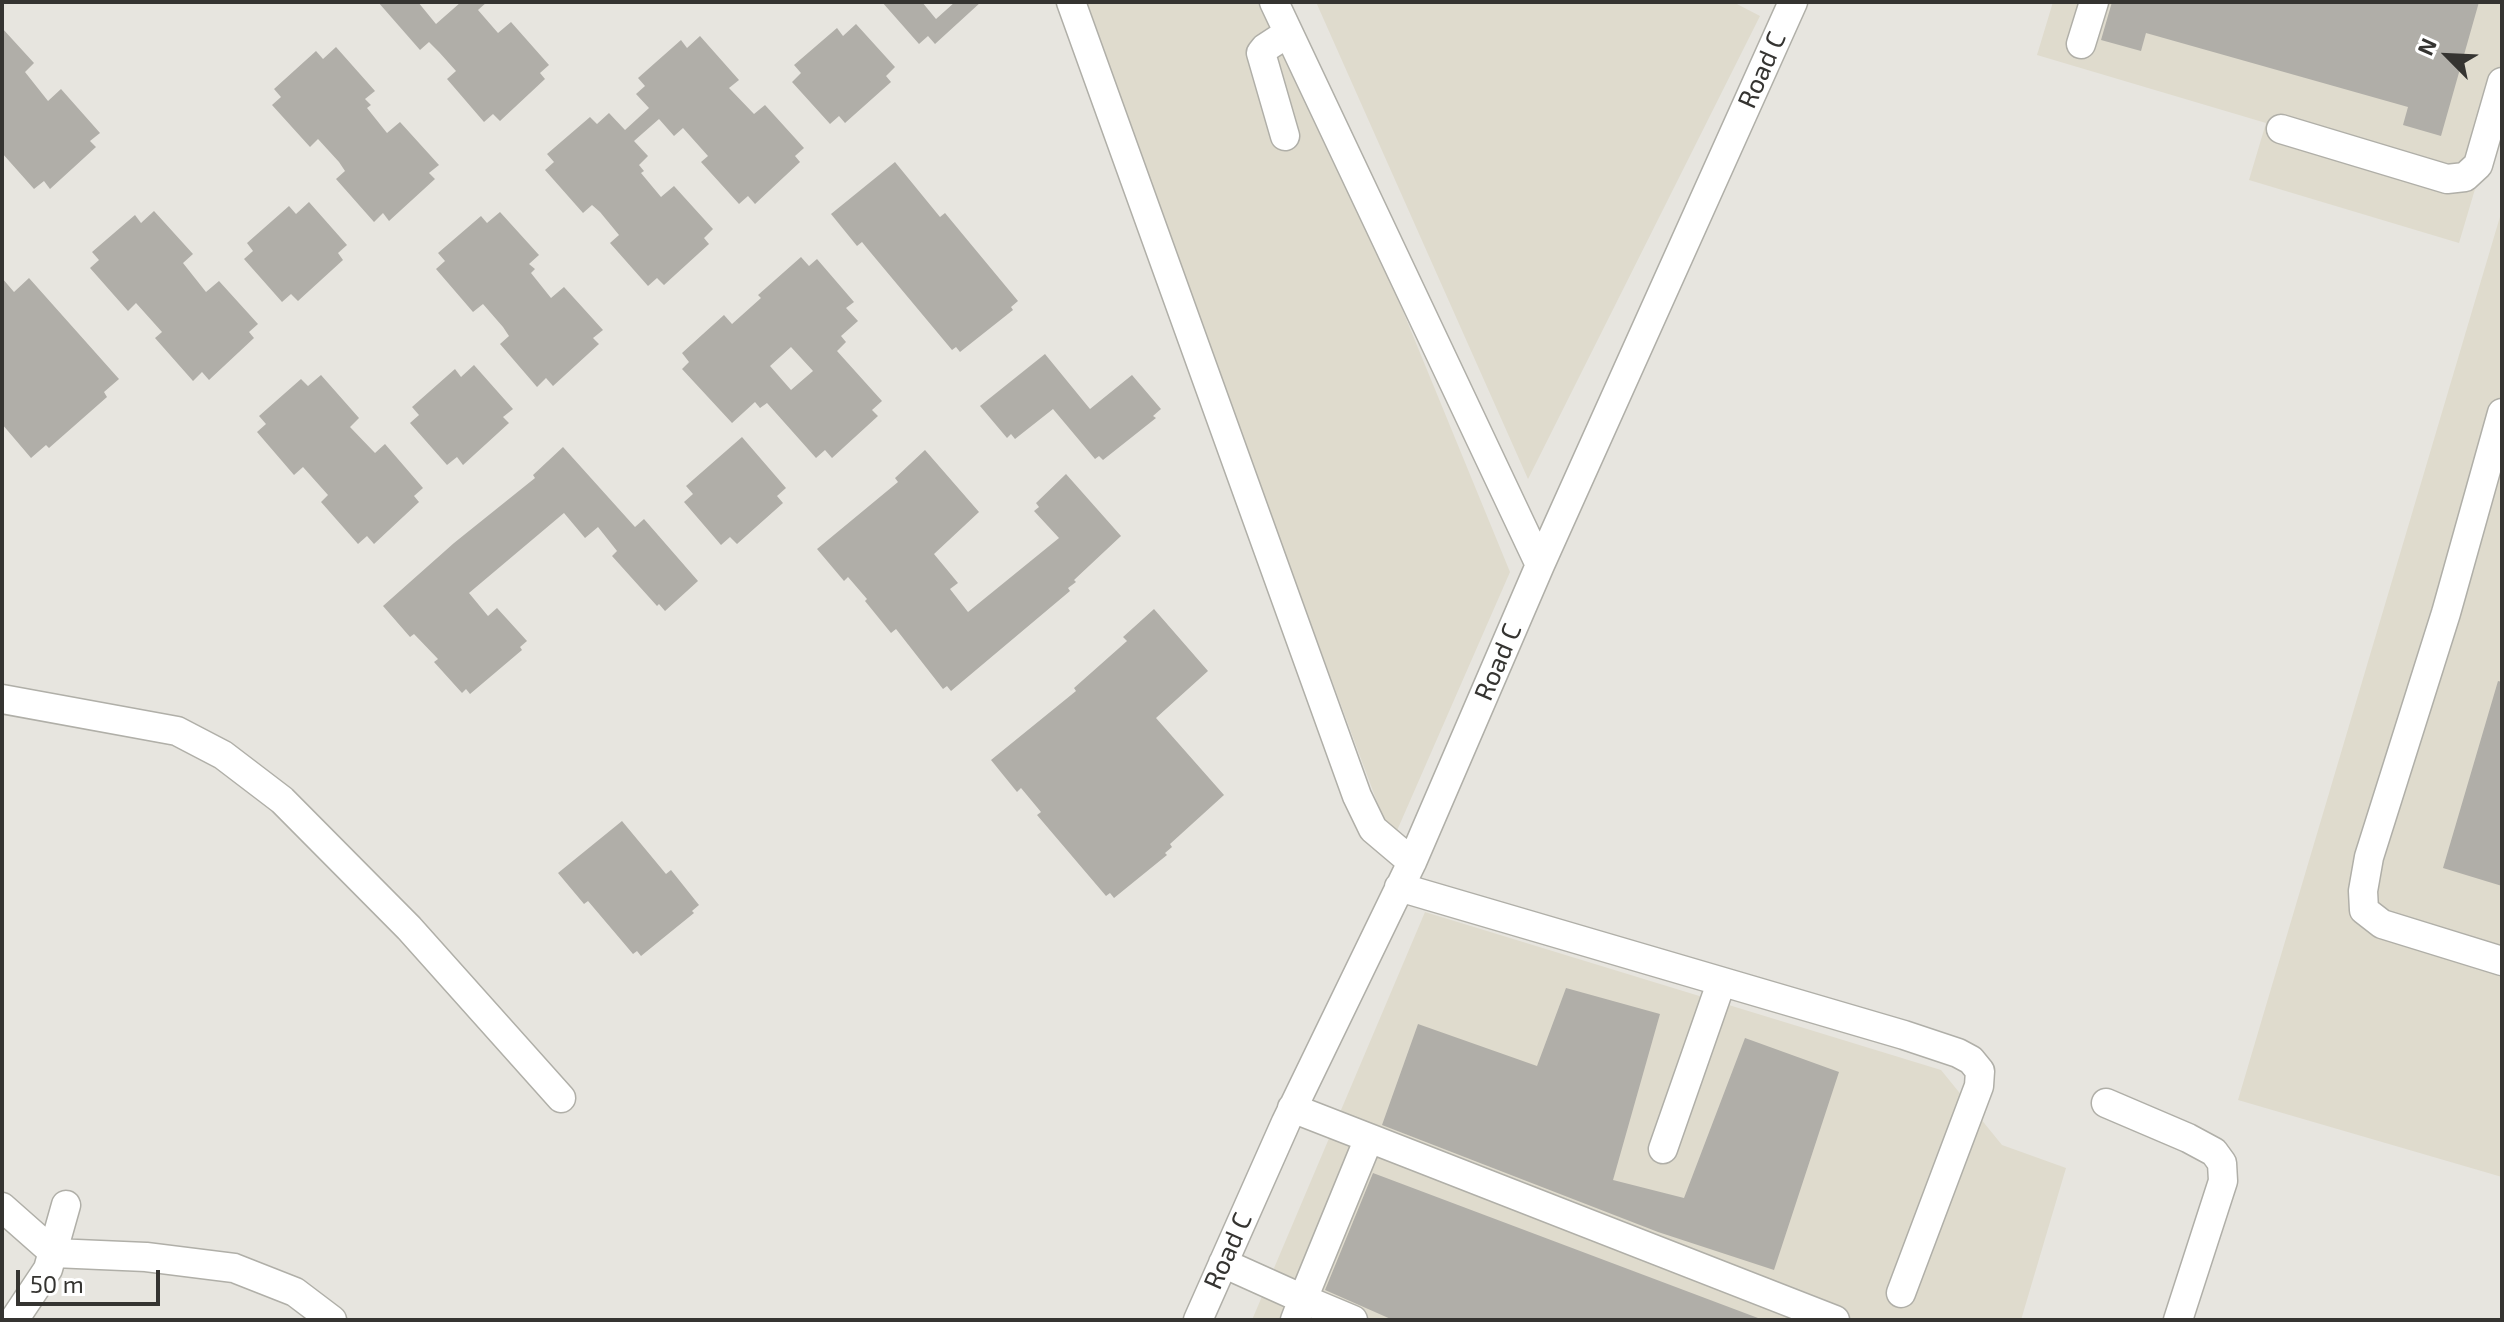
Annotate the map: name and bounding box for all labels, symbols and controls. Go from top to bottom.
north arrow [2408,16,2488,96]
street label: Road C [1731,27,1793,113]
text: N [2411,34,2441,59]
street label: Road C [1468,619,1528,705]
street label: Road C [1197,1208,1259,1294]
scale bar [20,1254,164,1304]
text: 50 m [30,1269,84,1298]

